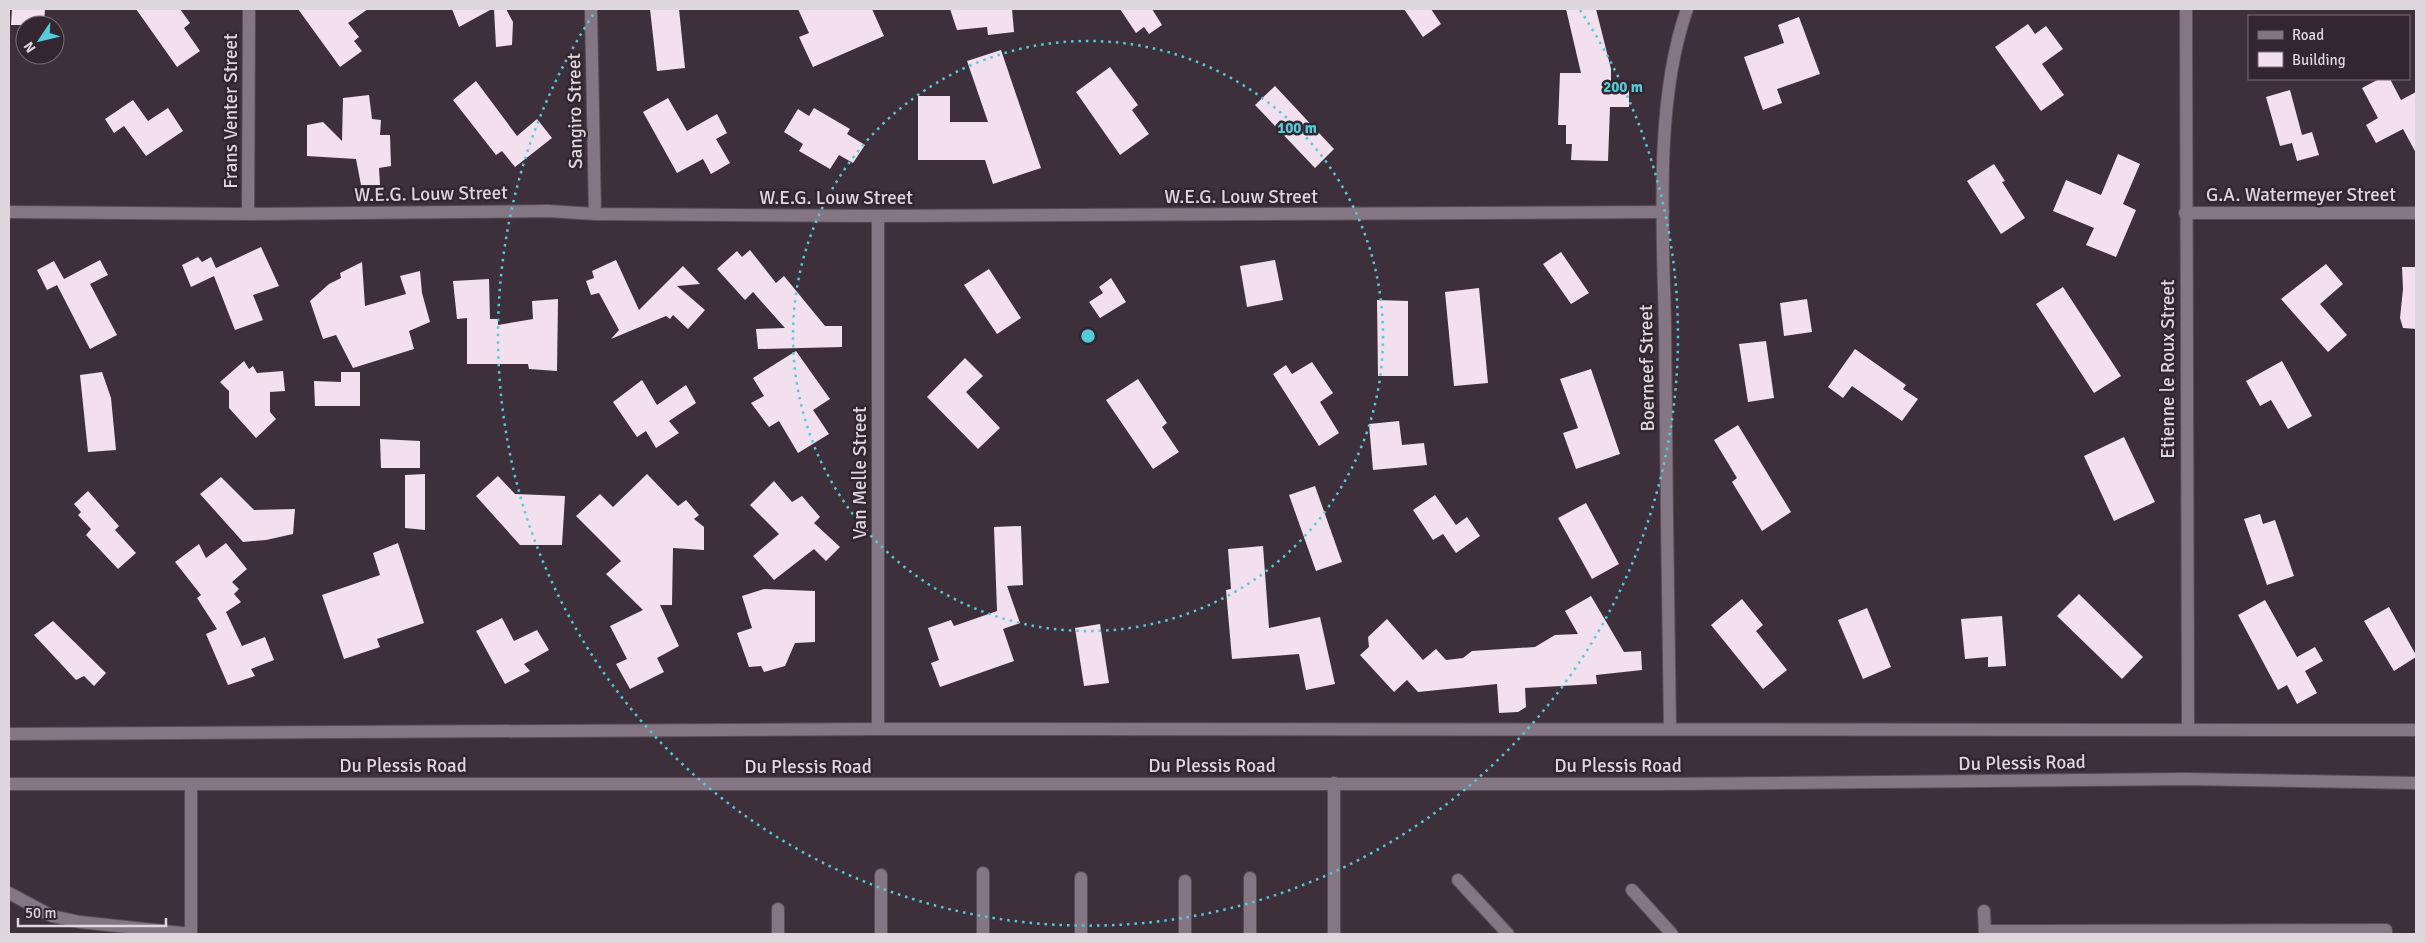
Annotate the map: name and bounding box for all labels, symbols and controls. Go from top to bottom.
north arrow [15,15,65,65]
legend [2248,15,2410,80]
text: Road [2292,26,2324,44]
street label: Frans Venter Street [219,33,243,189]
text: N [20,38,40,56]
text: Building [2292,51,2346,69]
street label: Sangiro Street [562,53,588,169]
text: 200 m [1603,78,1643,96]
text: 100 m [1277,119,1317,137]
street label: W.E.G. Louw Street [354,181,508,207]
street label: G.A. Watermeyer Street [2206,183,2396,207]
street label: W.E.G. Louw Street [1164,185,1318,209]
street label: W.E.G. Louw Street [759,186,913,210]
street label: Etienne le Roux Street [2156,279,2180,459]
street label: Boerneef Street [1634,304,1660,432]
centre of rings [1079,327,1097,345]
street label: Van Melle Street [848,406,872,540]
street label: Du Plessis Road [1958,750,2086,776]
street label: Du Plessis Road [339,754,467,778]
street label: Du Plessis Road [1148,754,1276,778]
street label: Du Plessis Road [1554,754,1682,778]
street label: Du Plessis Road [744,755,872,779]
scale bar [18,896,165,928]
text: 50 m [25,904,56,922]

